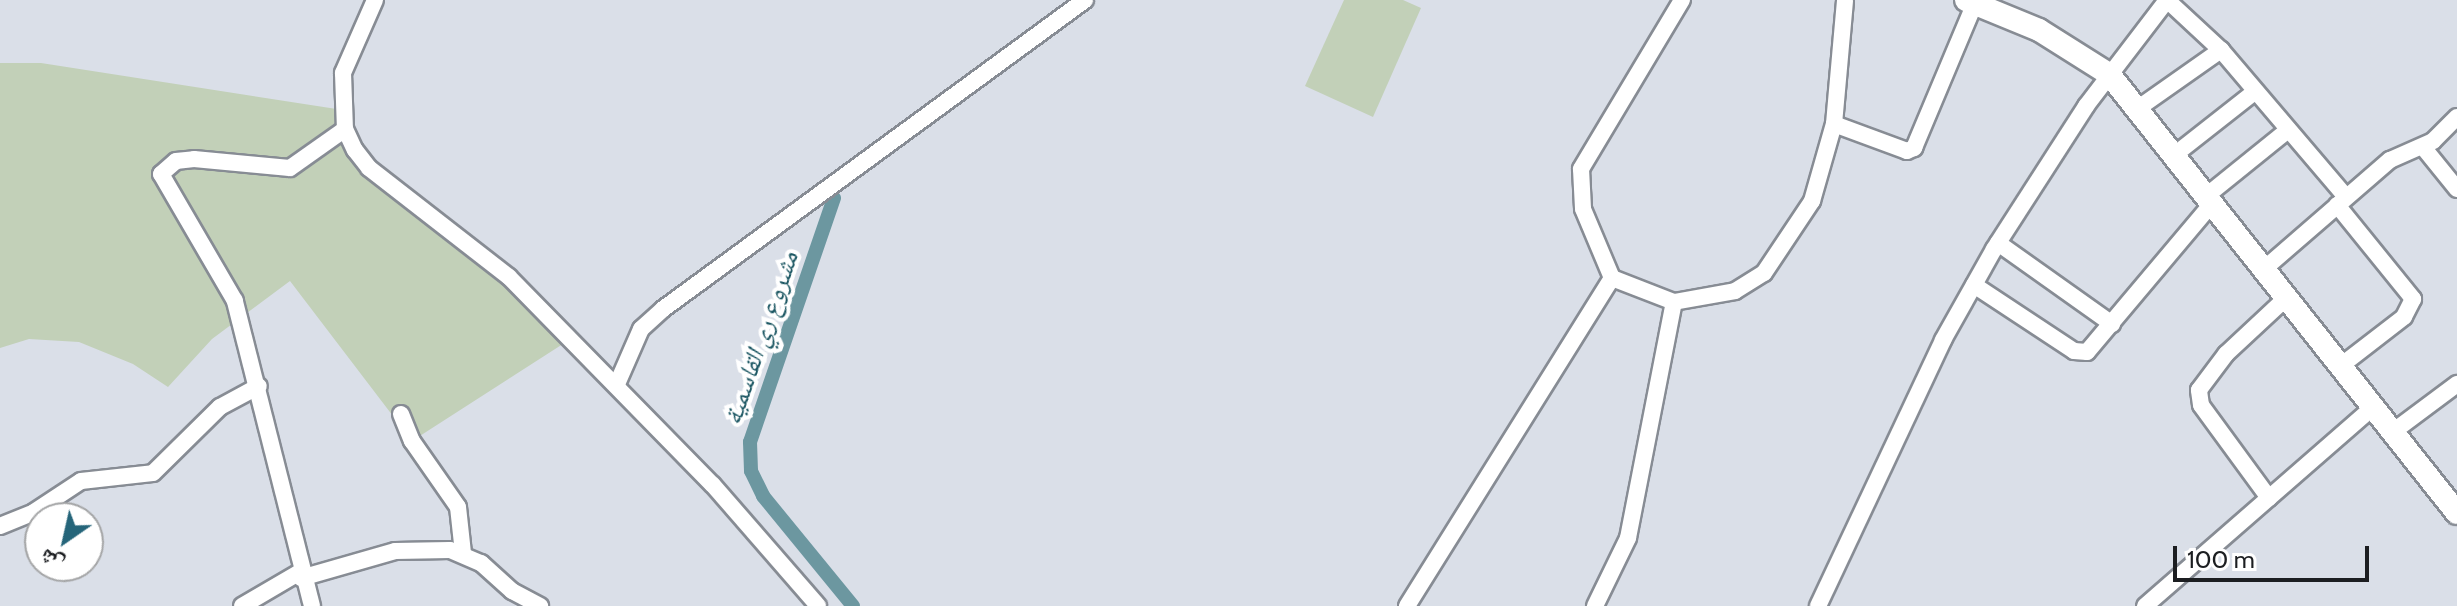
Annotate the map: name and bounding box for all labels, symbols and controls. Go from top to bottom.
water label: مشروع ري القاسمية [717,247,805,429]
north arrow [24,502,104,582]
scale bar [2177,530,2373,580]
text: ش [34,543,69,578]
text: 100 m [2187,545,2255,574]

